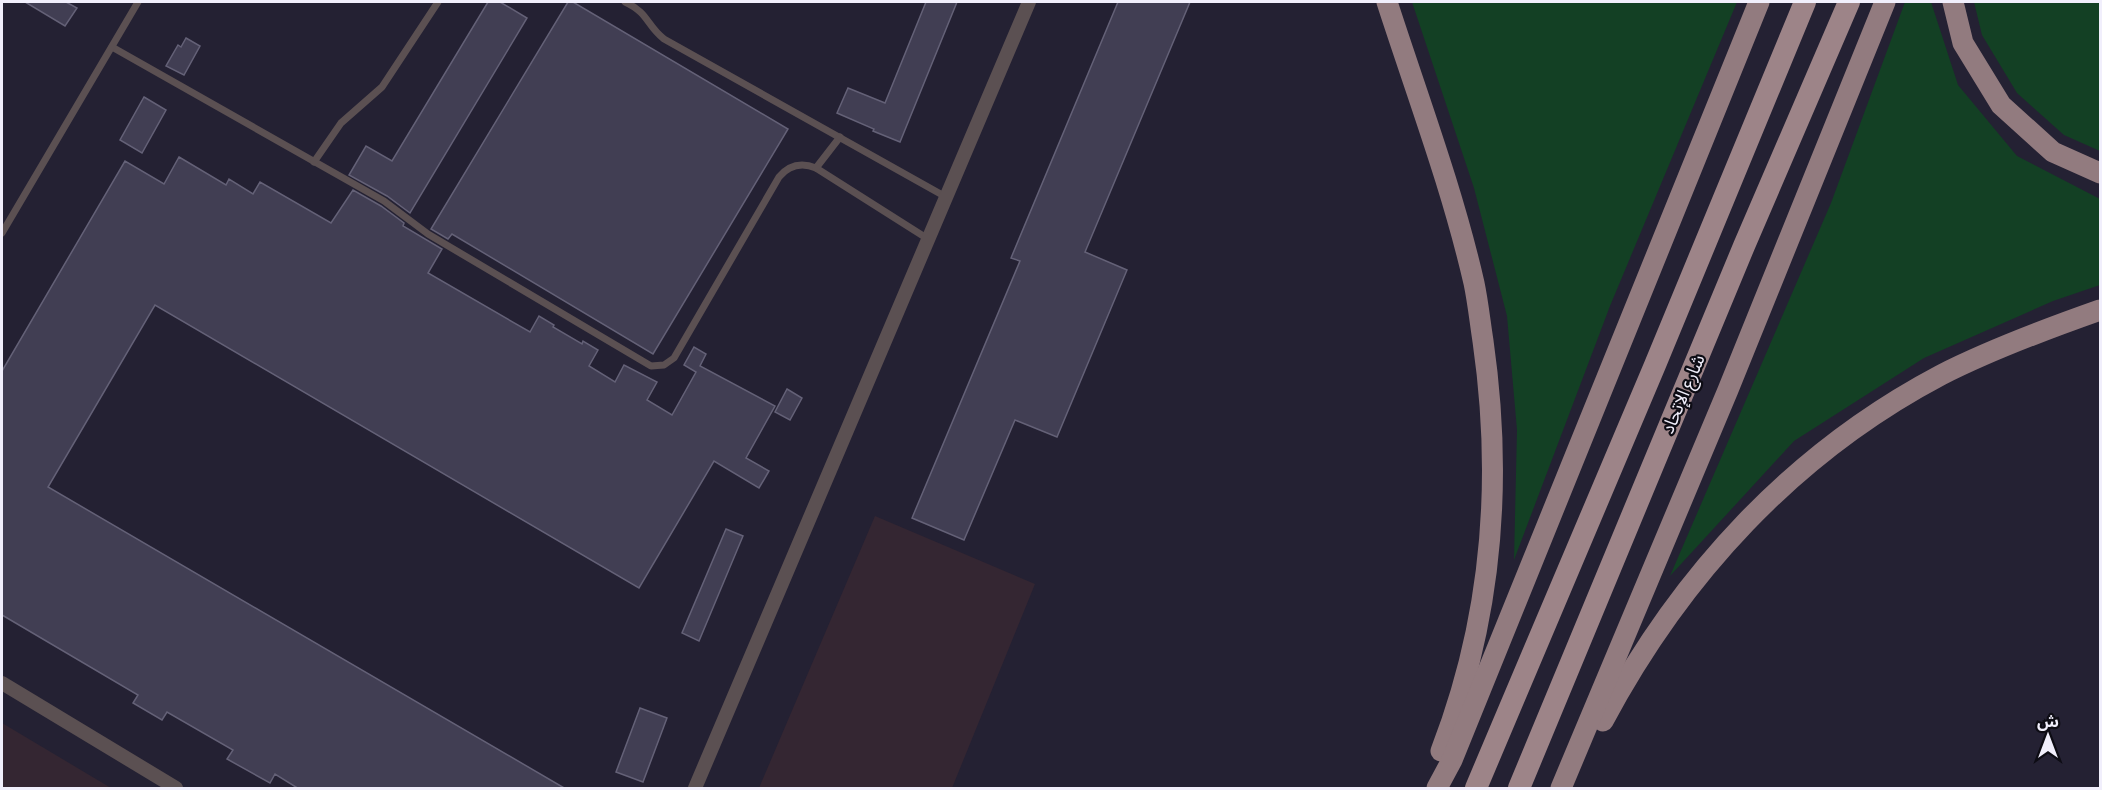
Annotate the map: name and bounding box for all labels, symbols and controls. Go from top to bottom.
street label: شارع الإتحاد [1655,350,1712,438]
north arrow [2018,706,2078,766]
text: ش [2037,710,2059,732]

